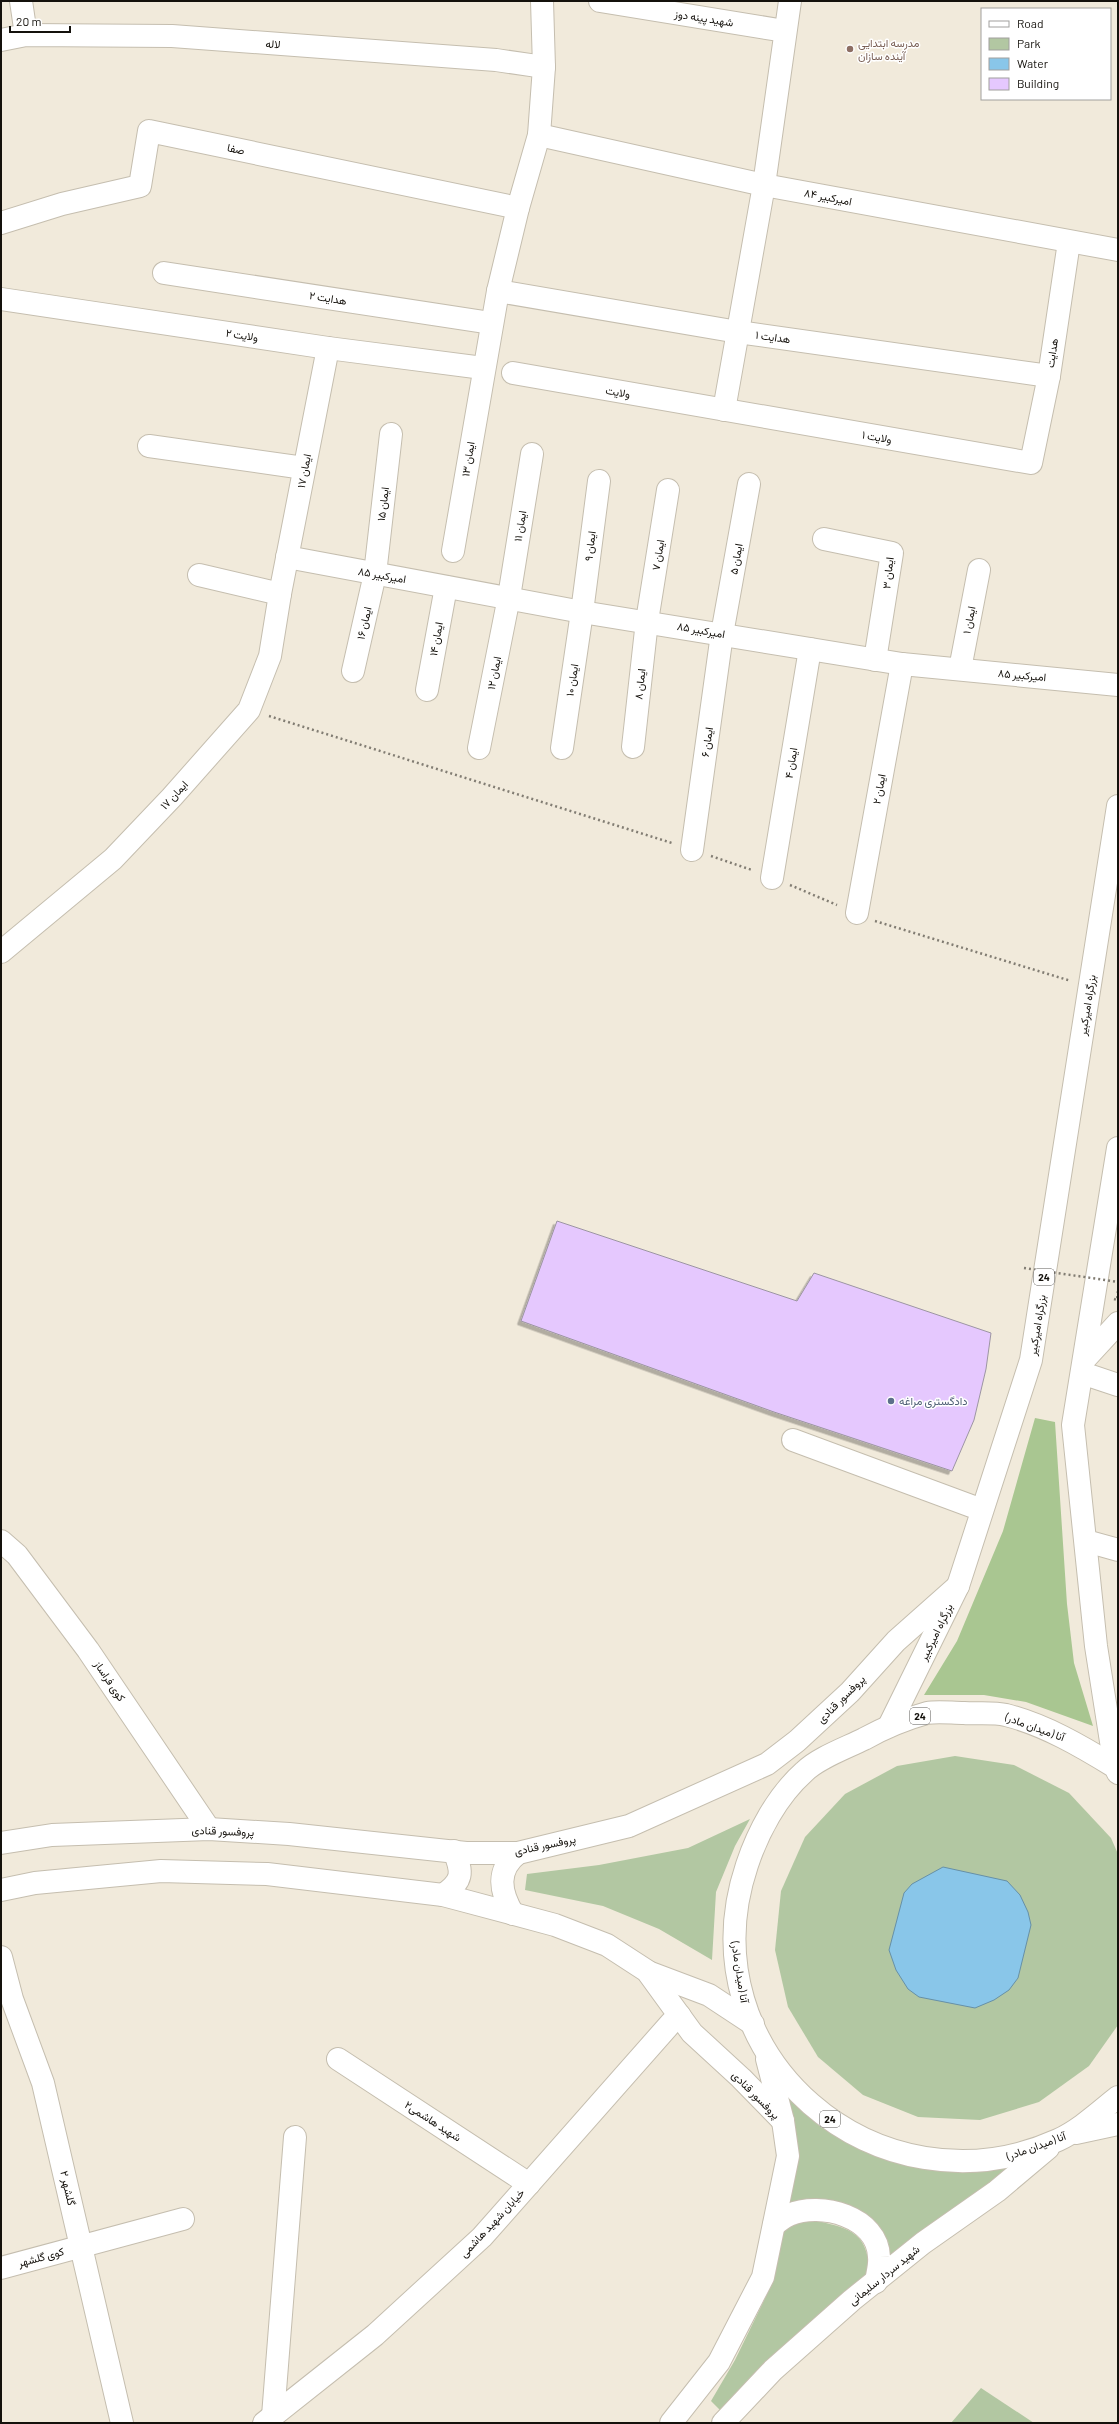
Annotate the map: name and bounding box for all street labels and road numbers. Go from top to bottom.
street label: شهید پینه دوز [672,6,735,31]
street label: لاله [265,36,281,51]
street label: صفا [226,140,246,157]
street label: امیرکبیر ۸۴ [803,186,853,208]
street label: هدایت ۲ [308,288,348,308]
street label: ولایت ۲ [225,326,259,344]
street label: هدایت ۱ [755,328,792,346]
street label: هدایت [1043,337,1061,369]
street label: ولایت [605,383,632,401]
street label: ولایت ۱ [861,427,893,447]
street label: ایمان ۱۳ [458,441,478,477]
street label: ایمان ۱۷ [294,453,314,489]
street label: ایمان ۱۵ [374,486,392,522]
street label: ایمان ۱۱ [511,510,529,542]
street label: ایمان ۹ [581,530,599,562]
street label: ایمان ۷ [649,538,667,572]
street label: ایمان ۵ [726,542,746,576]
street label: ایمان ۳ [879,556,897,590]
street label: امیرکبیر ۸۵ [357,564,407,586]
street label: ایمان ۱۶ [353,605,375,641]
street label: ایمان ۱ [959,605,979,635]
street label: امیرکبیر ۸۵ [676,619,726,641]
street label: ایمان ۱۴ [426,621,446,657]
street label: ایمان ۱۲ [484,655,504,691]
street label: ایمان ۱۰ [563,663,581,697]
street label: امیرکبیر ۸۵ [997,666,1047,684]
street label: ایمان ۸ [631,668,649,700]
street label: ایمان ۶ [698,726,716,758]
street label: ایمان ۴ [782,747,800,779]
street label: ایمان ۲ [869,773,889,805]
street label: ایمان ۱۷ [157,778,191,812]
street label: بزرگراه امیرکبیر [1075,973,1099,1038]
road number: 24 [1034,1269,1054,1285]
street label: بزرگراه امیرکبیر [1025,1293,1049,1358]
street label: بزرگراه امیرکبیر [916,1601,956,1664]
street label: کوی فراساز [91,1657,129,1704]
street label: پروفسور قنادی [814,1672,869,1727]
road number: 24 [910,1708,930,1724]
street label: آنا (میدان مادر) [1002,1709,1068,1745]
street label: پروفسور قنادی [191,1823,255,1840]
street label: پروفسور قنادی [513,1832,577,1859]
street label: آنا (میدان مادر) [728,1939,752,2005]
street label: پروفسور قنادی [728,2068,783,2123]
street label: شهید هاشمی۲ [402,2097,464,2145]
road number: 24 [820,2111,840,2127]
street label: آنا (میدان مادر) [1003,2128,1069,2164]
street label: گلشهر ۲ [57,2169,79,2207]
street label: خیابان شهید هاشمی [457,2186,527,2260]
street label: شهید سردار سلیمانی [846,2242,923,2308]
street label: کوی گلشهر [15,2244,66,2270]

